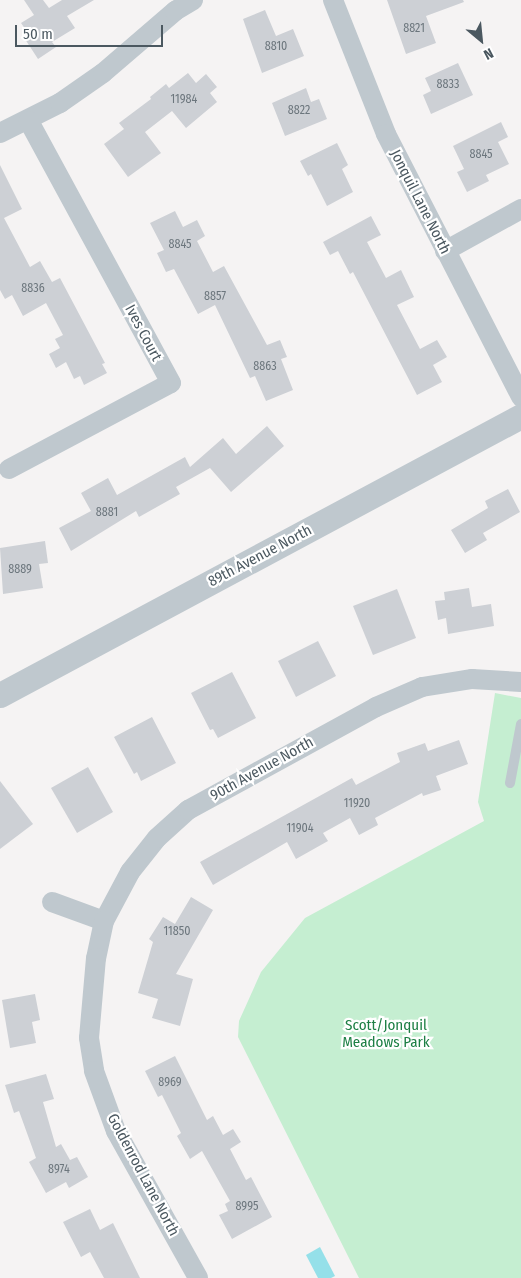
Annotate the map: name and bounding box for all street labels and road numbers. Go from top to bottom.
street label: Jonquil Lane North [386,147,454,257]
street label: Ives Court [121,302,165,364]
street label: 89th Avenue North [205,521,315,591]
street label: 90th Avenue North [207,733,317,805]
street label: Goldenrod Lane North [103,1111,183,1239]

